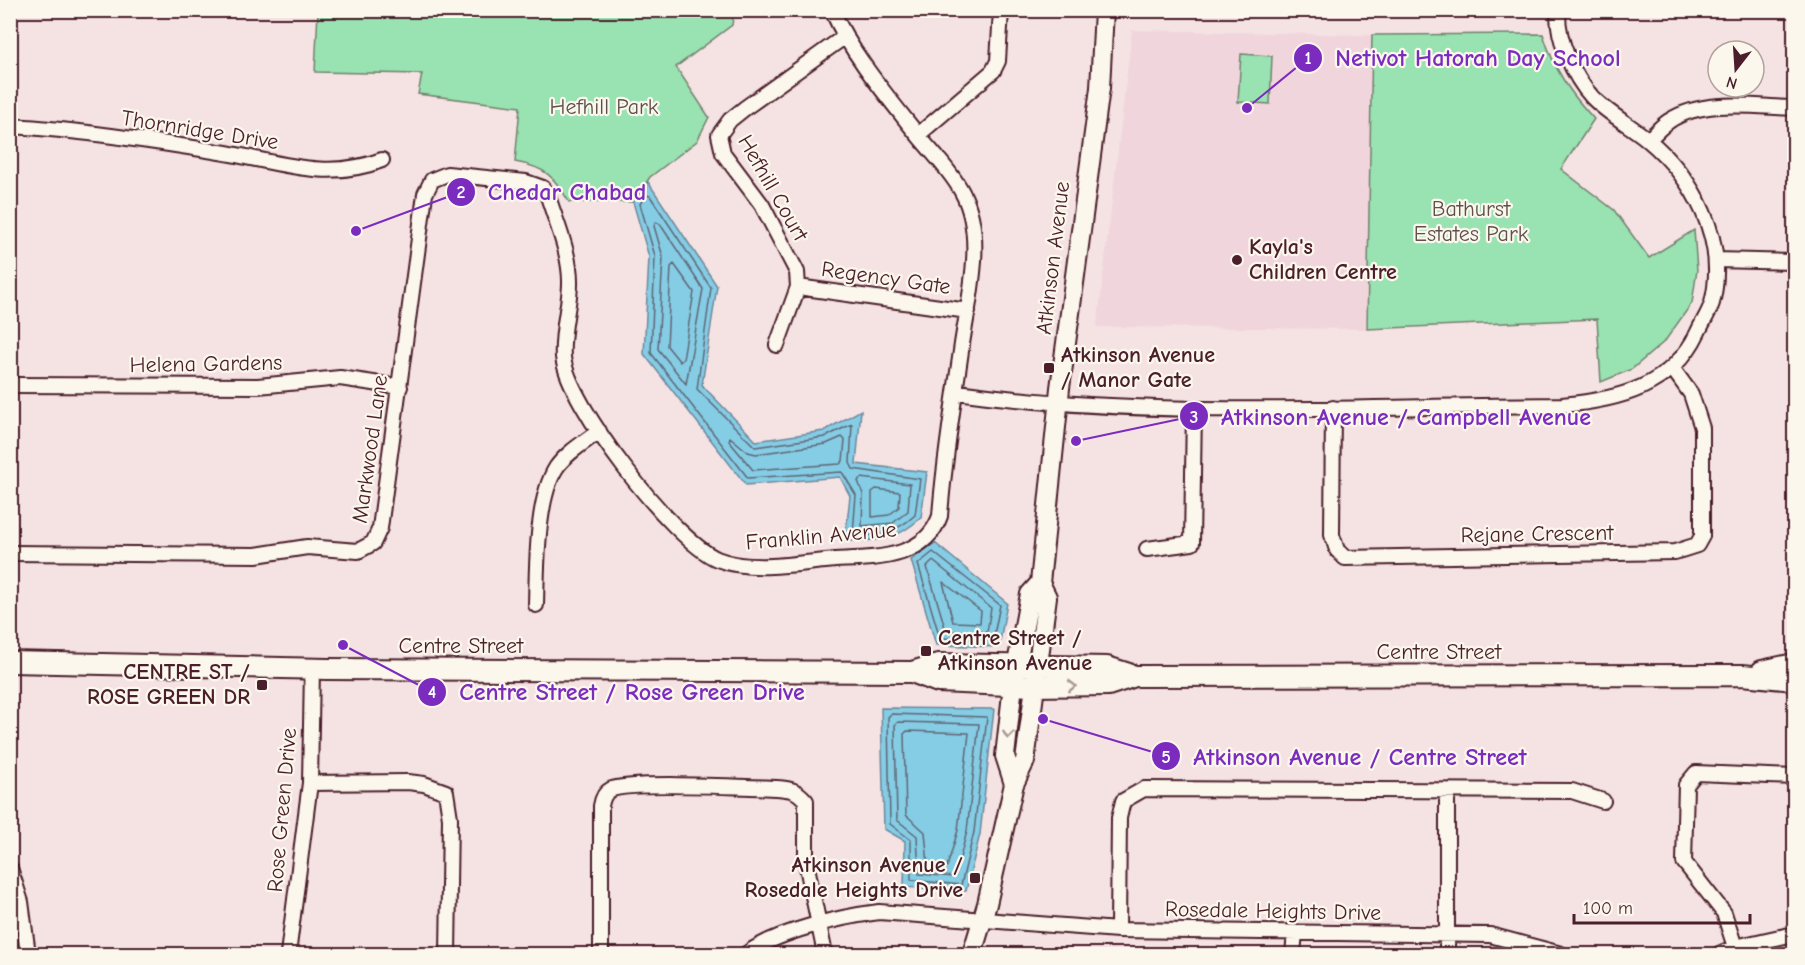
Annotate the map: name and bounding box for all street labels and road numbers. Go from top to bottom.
street label: Thornridge Drive [120,105,280,155]
street label: Hefhill Court [732,130,814,246]
street label: Atkinson Avenue [1031,180,1075,336]
street label: Regency Gate [820,256,952,300]
street label: Helena Gardens [129,350,283,378]
street label: Markwood Lane [347,373,393,525]
street label: Franklin Avenue [744,516,898,556]
street label: Rejane Crescent [1460,520,1614,548]
street label: Centre Street [399,633,524,659]
street label: Centre Street [1377,639,1502,665]
street label: Rose Green Drive [262,727,302,893]
street label: Rosedale Heights Drive [1165,896,1381,926]

